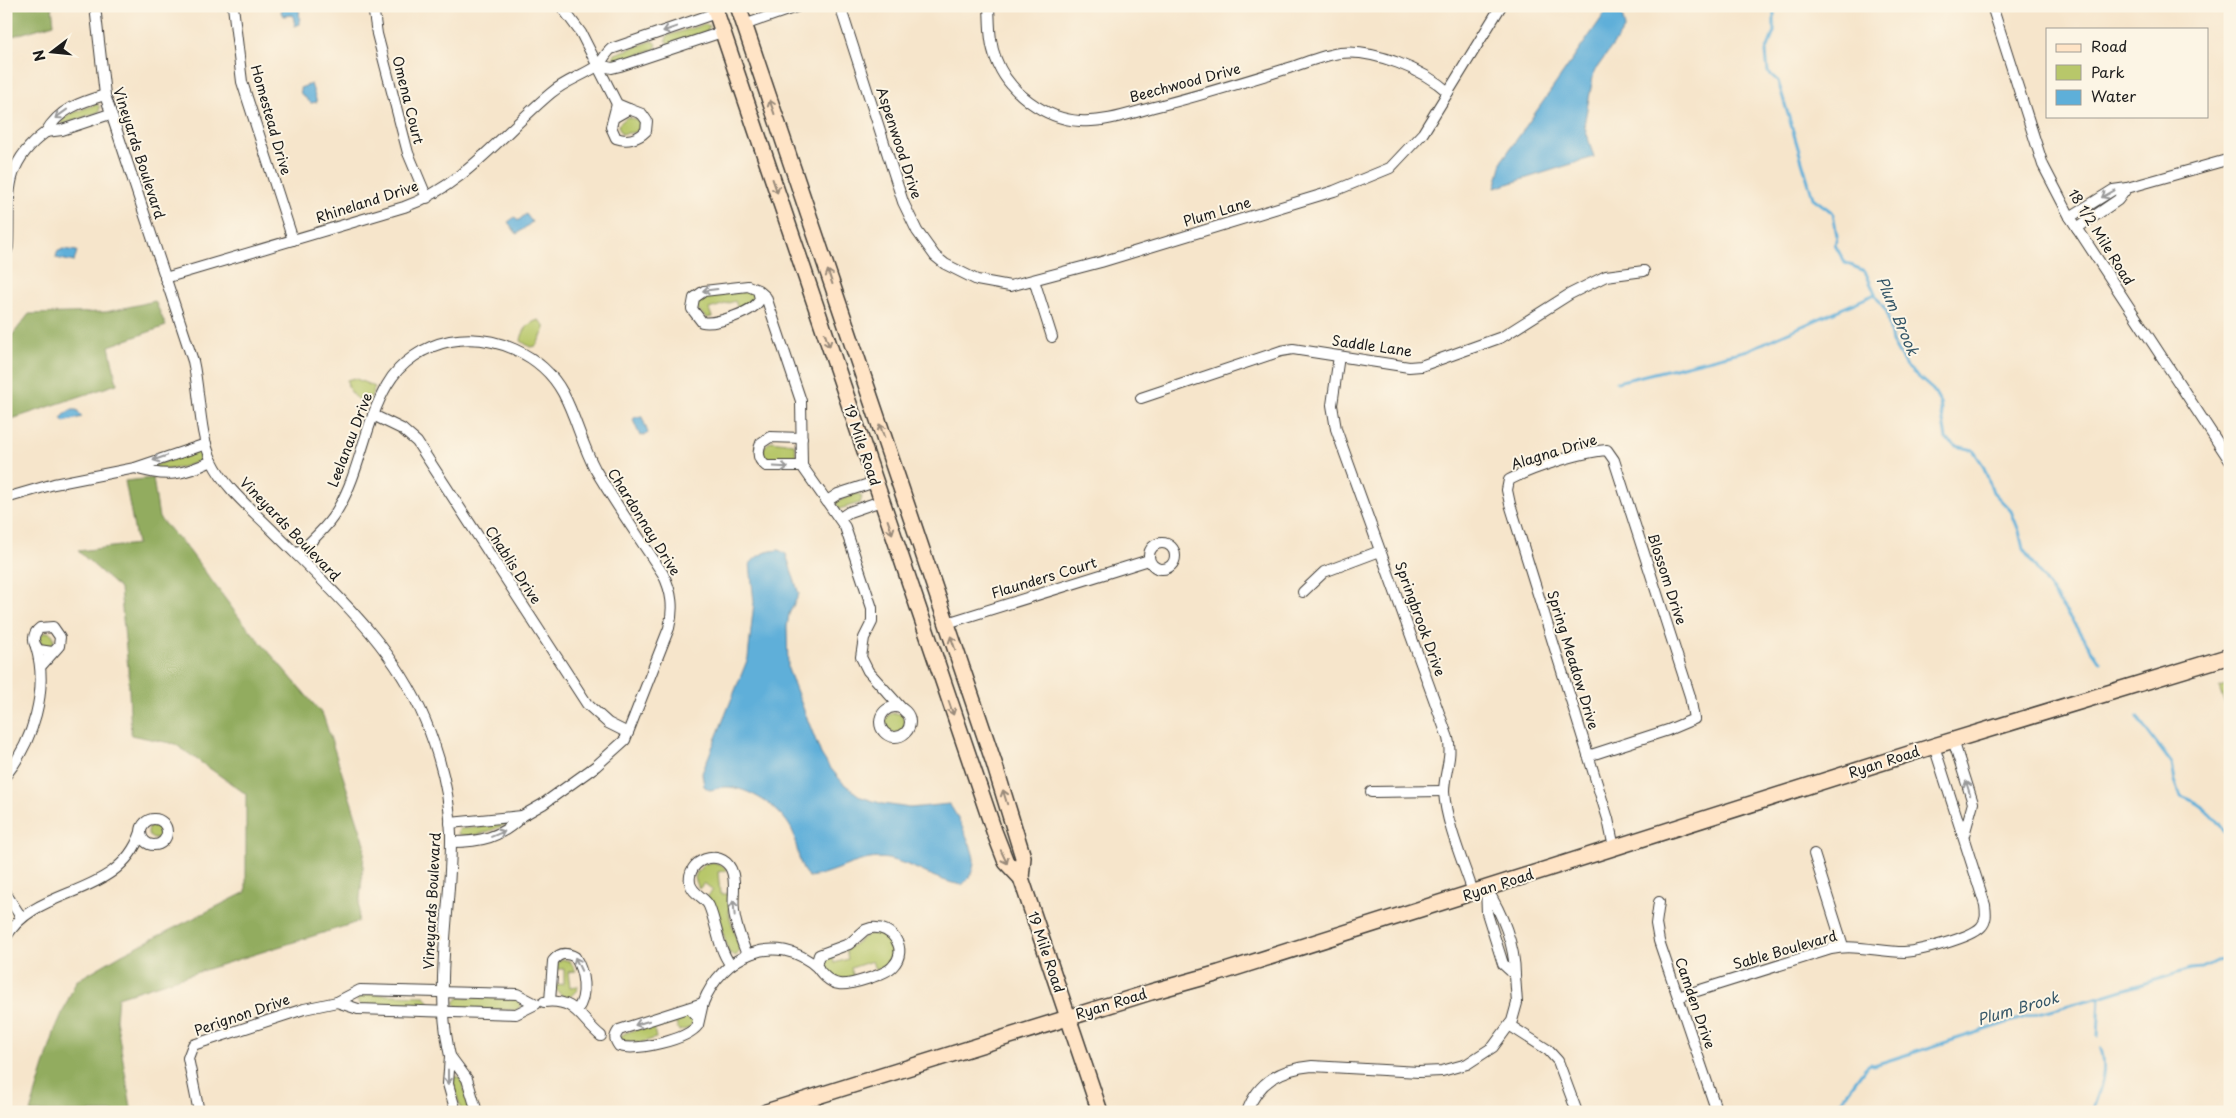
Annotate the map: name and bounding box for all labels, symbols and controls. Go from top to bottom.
one-way arrow [663,25,678,34]
north arrow [28,28,78,78]
legend [2046,28,2208,118]
text: Road [2091,34,2127,57]
text: N [27,47,51,64]
street label: Omena Court [387,54,430,147]
street label: Beechwood Drive [1127,58,1243,107]
text: Park [2091,60,2125,83]
street label: Homestead Drive [246,62,297,178]
street label: Vineyards Boulevard [108,84,171,222]
street label: Aspenwood Drive [871,84,927,201]
text: Water [2091,84,2136,107]
one-way arrow [767,100,776,115]
one-way arrow [54,109,68,119]
street label: Rhineland Drive [313,175,421,228]
one-way arrow [771,178,780,194]
street label: 18 1/2 Mile Road [2063,184,2140,289]
one-way arrow [2101,189,2116,199]
street label: Plum Lane [1180,191,1254,232]
one-way arrow [825,270,834,286]
water label: Plum Brook [1871,272,1926,360]
one-way arrow [703,285,719,295]
street label: Saddle Lane [1331,329,1414,362]
one-way arrow [822,332,832,348]
street label: Leelanau Drive [322,389,377,490]
street label: 19 Mile Road [839,401,886,488]
one-way arrow [877,424,886,440]
street label: Alagna Drive [1508,428,1600,475]
one-way arrow [152,454,168,463]
one-way arrow [772,462,788,471]
street label: Chardonnay Drive [603,464,686,580]
street label: Vineyards Boulevard [235,472,346,586]
one-way arrow [886,519,895,535]
street label: Chablis Drive [480,521,547,608]
street label: Blossom Drive [1643,530,1692,627]
street label: Flaunders Court [989,551,1099,604]
street label: Springbrook Drive [1390,559,1451,679]
street label: Spring Meadow Drive [1542,588,1605,732]
one-way arrow [948,635,957,651]
one-way arrow [947,699,956,715]
street label: Ryan Road [1845,740,1922,783]
one-way arrow [1963,781,1973,797]
one-way arrow [999,789,1009,805]
one-way arrow [490,829,505,838]
street label: Vineyards Boulevard [417,831,446,970]
one-way arrow [1000,849,1010,864]
street label: Ryan Road [1459,863,1536,906]
one-way arrow [729,900,739,916]
street label: 19 Mile Road [1023,908,1070,995]
street label: Sable Boulevard [1730,925,1840,974]
street label: Camden Drive [1670,954,1721,1052]
one-way arrow [572,957,582,972]
street label: Ryan Road [1072,983,1149,1024]
water label: Plum Brook [1974,985,2062,1030]
street label: Perignon Drive [191,988,292,1041]
one-way arrow [635,1018,651,1028]
one-way arrow [443,1069,453,1085]

